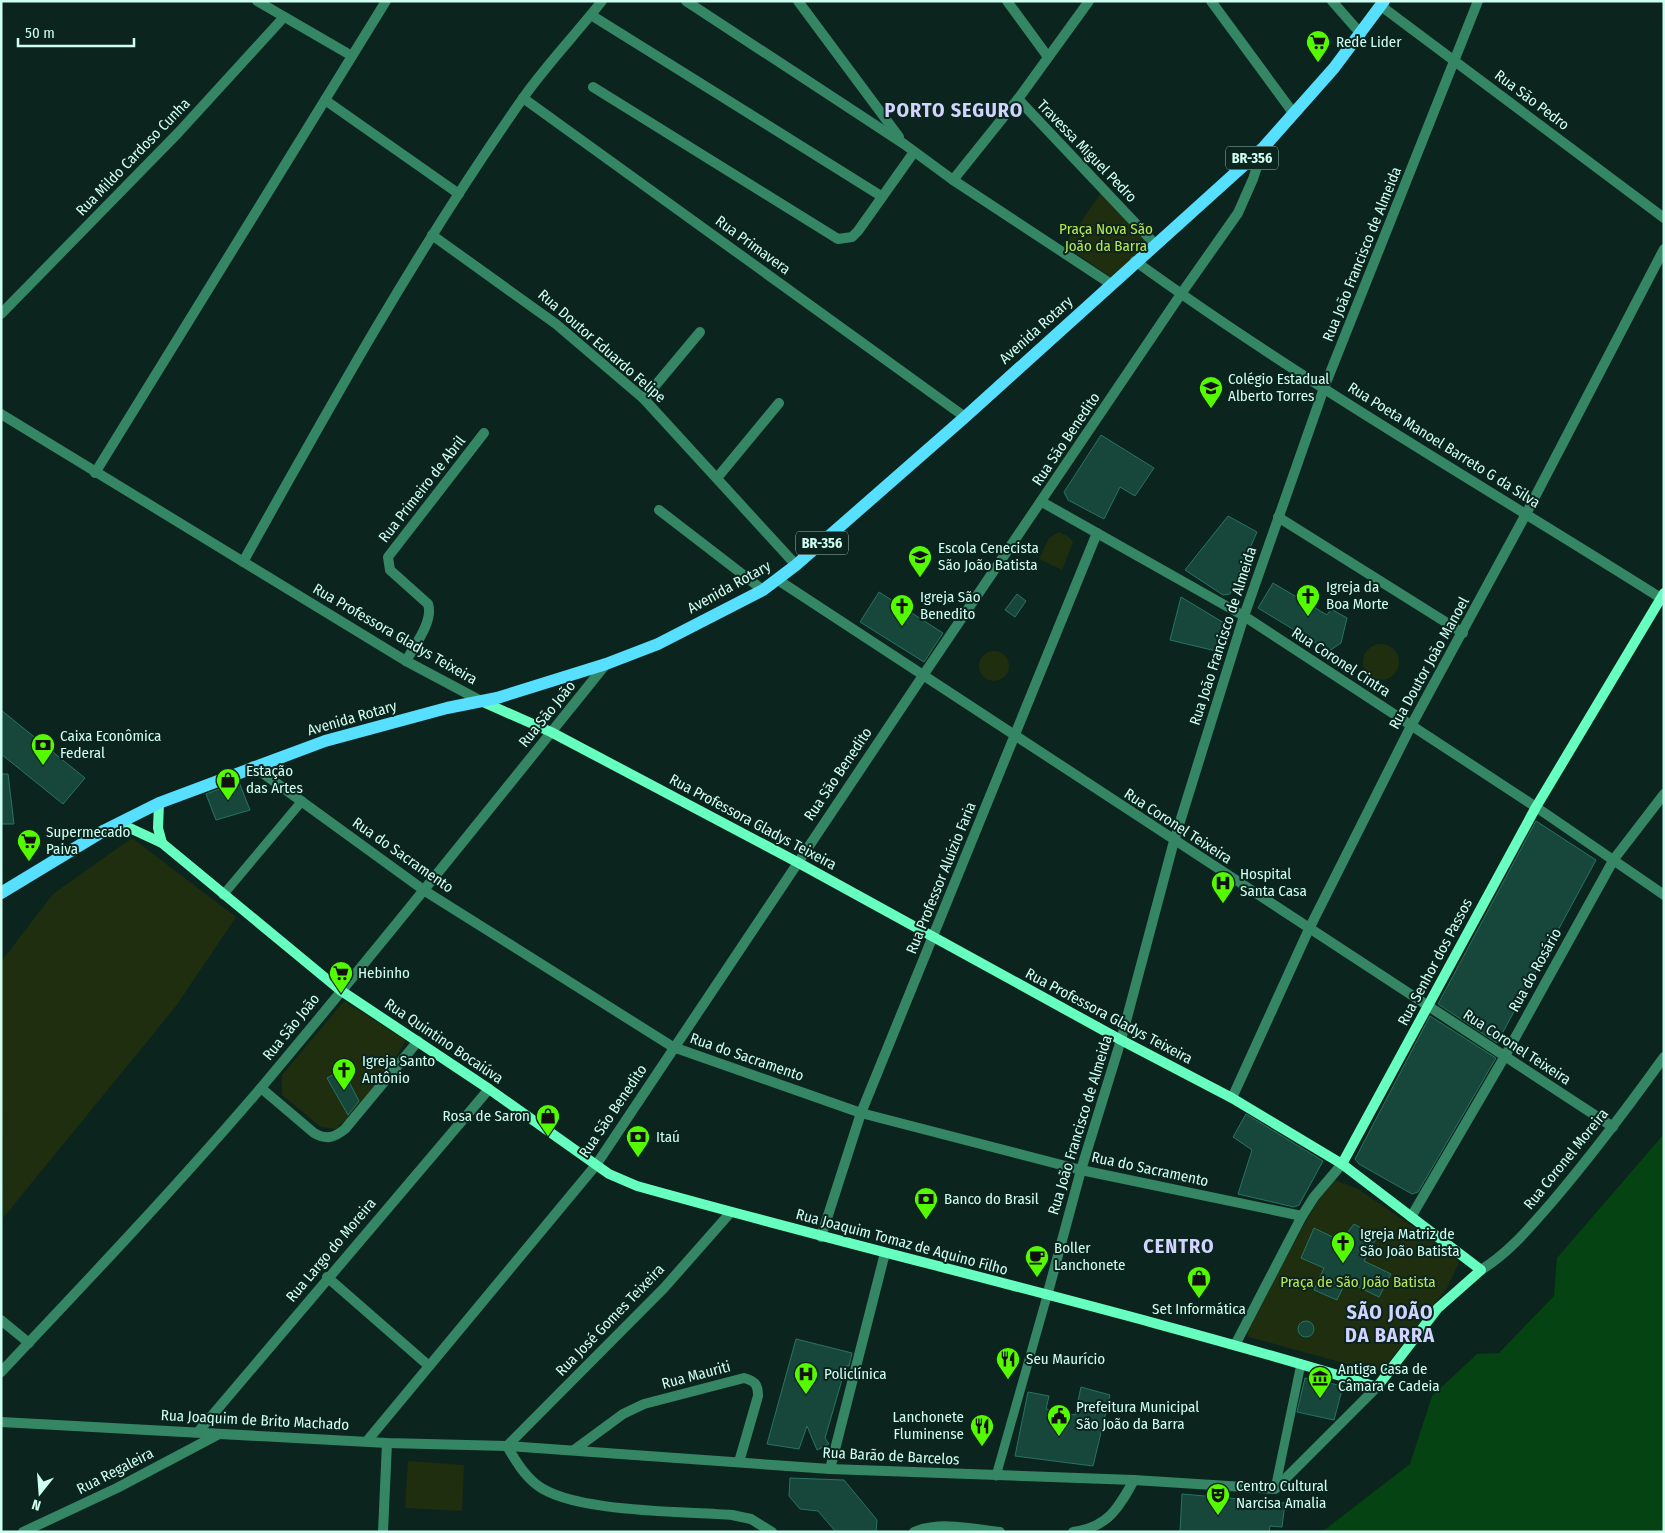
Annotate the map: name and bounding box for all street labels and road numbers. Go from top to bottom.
street label: Rua São Pedro [1491,66,1573,134]
street label: Rua Mildo Cardoso Cunha [72,94,194,220]
street label: Travessa Miguel Pedro [1033,96,1141,206]
road number: BR-356 [1226,146,1278,170]
street label: Rua João Francisco de Almeida [1319,164,1405,344]
street label: Rua Primavera [712,212,794,278]
street label: Rua Doutor Eduardo Felipe [534,286,670,406]
street label: Avenida Rotary [996,292,1077,368]
street label: Rua Poeta Manoel Barreto G da Silva [1345,378,1543,512]
street label: Rua São Benedito [1028,389,1104,489]
street label: Rua Primeiro de Abril [375,432,469,546]
road number: BR-356 [796,532,848,554]
street label: Rua João Francisco de Almeida [1186,544,1260,728]
street label: Avenida Rotary [684,557,774,617]
street label: Rua Professora Gladys Teixeira [310,580,480,688]
street label: Rua Doutor João Manoel [1385,594,1473,732]
street label: Rua Coronel Cintra [1288,623,1394,701]
street label: Rua São João [515,677,579,751]
street label: Avenida Rotary [305,697,399,739]
street label: Rua São Benedito [800,724,876,824]
street label: Rua Professora Gladys Teixeira [666,770,840,874]
street label: Rua Coronel Teixeira [1121,785,1235,867]
street label: Rua Professor Aluízio Faria [902,799,980,957]
street label: Rua do Sacramento [349,813,457,897]
street label: Rua Senhor dos Passos [1394,895,1476,1029]
street label: Rua do Rosário [1505,925,1565,1015]
street label: Rua Professora Gladys Teixeira [1022,964,1196,1068]
street label: Rua São João [259,990,323,1064]
street label: Rua Quintino Bocaiúva [381,995,507,1087]
street label: Rua Coronel Teixeira [1460,1006,1574,1088]
street label: Rua do Sacramento [688,1029,806,1085]
street label: Rua João Francisco de Almeida [1044,1033,1116,1217]
street label: Rua São Benedito [575,1061,651,1161]
street label: Rua Coronel Moreira [1520,1105,1612,1213]
street label: Rua do Sacramento [1090,1148,1210,1190]
street label: Rua Largo do Moreira [282,1194,380,1306]
street label: Rua Joaquim Tomaz de Aquino Filho [794,1205,1010,1279]
street label: Rua José Gomes Teixeira [552,1260,668,1380]
street label: Rua Mauriti [660,1357,732,1393]
street label: Rua Joaquim de Brito Machado [160,1406,350,1434]
street label: Rua Barão de Barcelos [822,1443,960,1469]
street label: Rua Regaleira [74,1444,156,1498]

